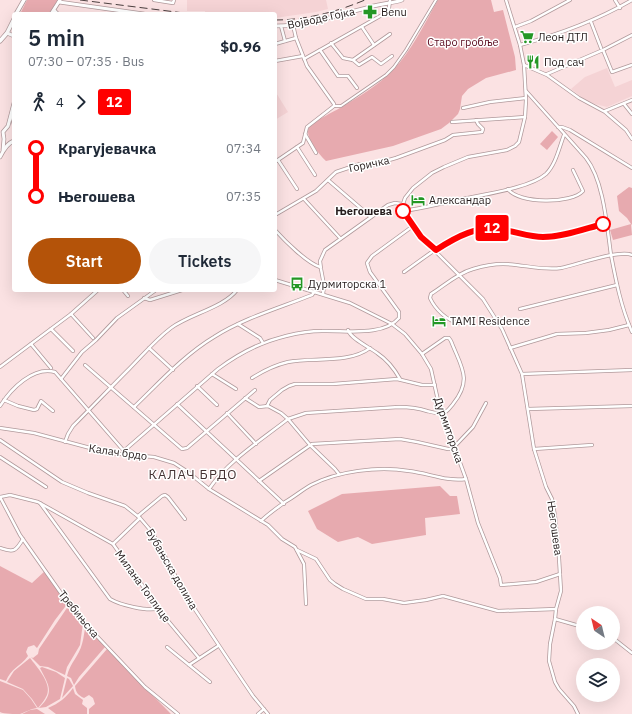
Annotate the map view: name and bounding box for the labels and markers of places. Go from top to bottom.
pharmacy icon: Benu [362,4,378,20]
place label: Benu [381,5,407,19]
supermarket icon: Леон ДТЛ [519,29,535,45]
place label: Леон ДТЛ [538,30,588,44]
restaurant icon: Под сач [525,54,541,70]
place label: Под сач [544,55,584,69]
hotel icon: Александар [410,192,426,208]
place label: Александар [429,193,491,207]
marker: Његошева [395,203,411,219]
place label: Његошева [335,204,392,218]
unlabelled marker [595,216,611,232]
bus stop icon: Дурмиторска 1 [289,276,305,292]
place label: Дурмиторска 1 [308,277,386,291]
hotel icon: TAMI Residence [431,313,447,329]
place label: TAMI Residence [450,314,530,328]

